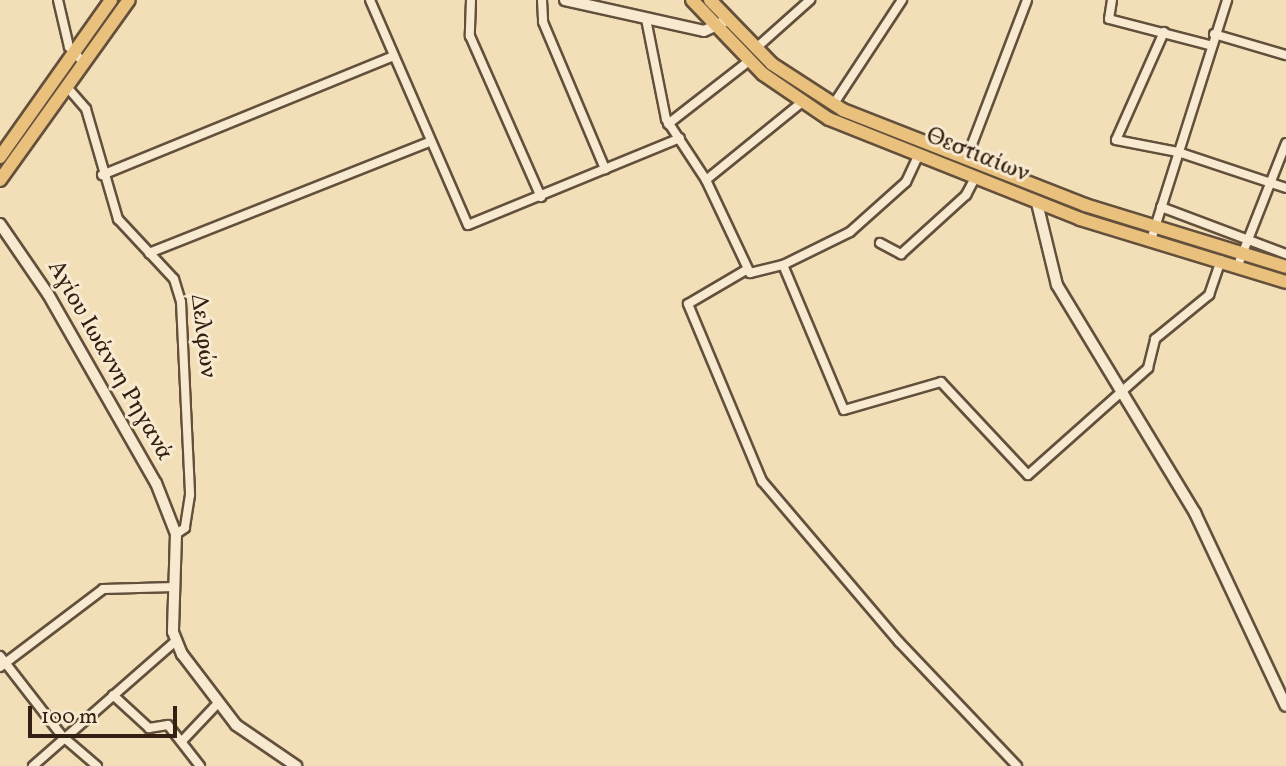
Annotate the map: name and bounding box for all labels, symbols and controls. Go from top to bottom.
street label: Θεστιαίων [921,122,1033,190]
street label: Αγίου Ιωάννη Ρηγανά [40,256,178,466]
street label: Δελφών [183,293,221,379]
scale bar [32,692,180,736]
text: 100 m [41,703,98,732]

